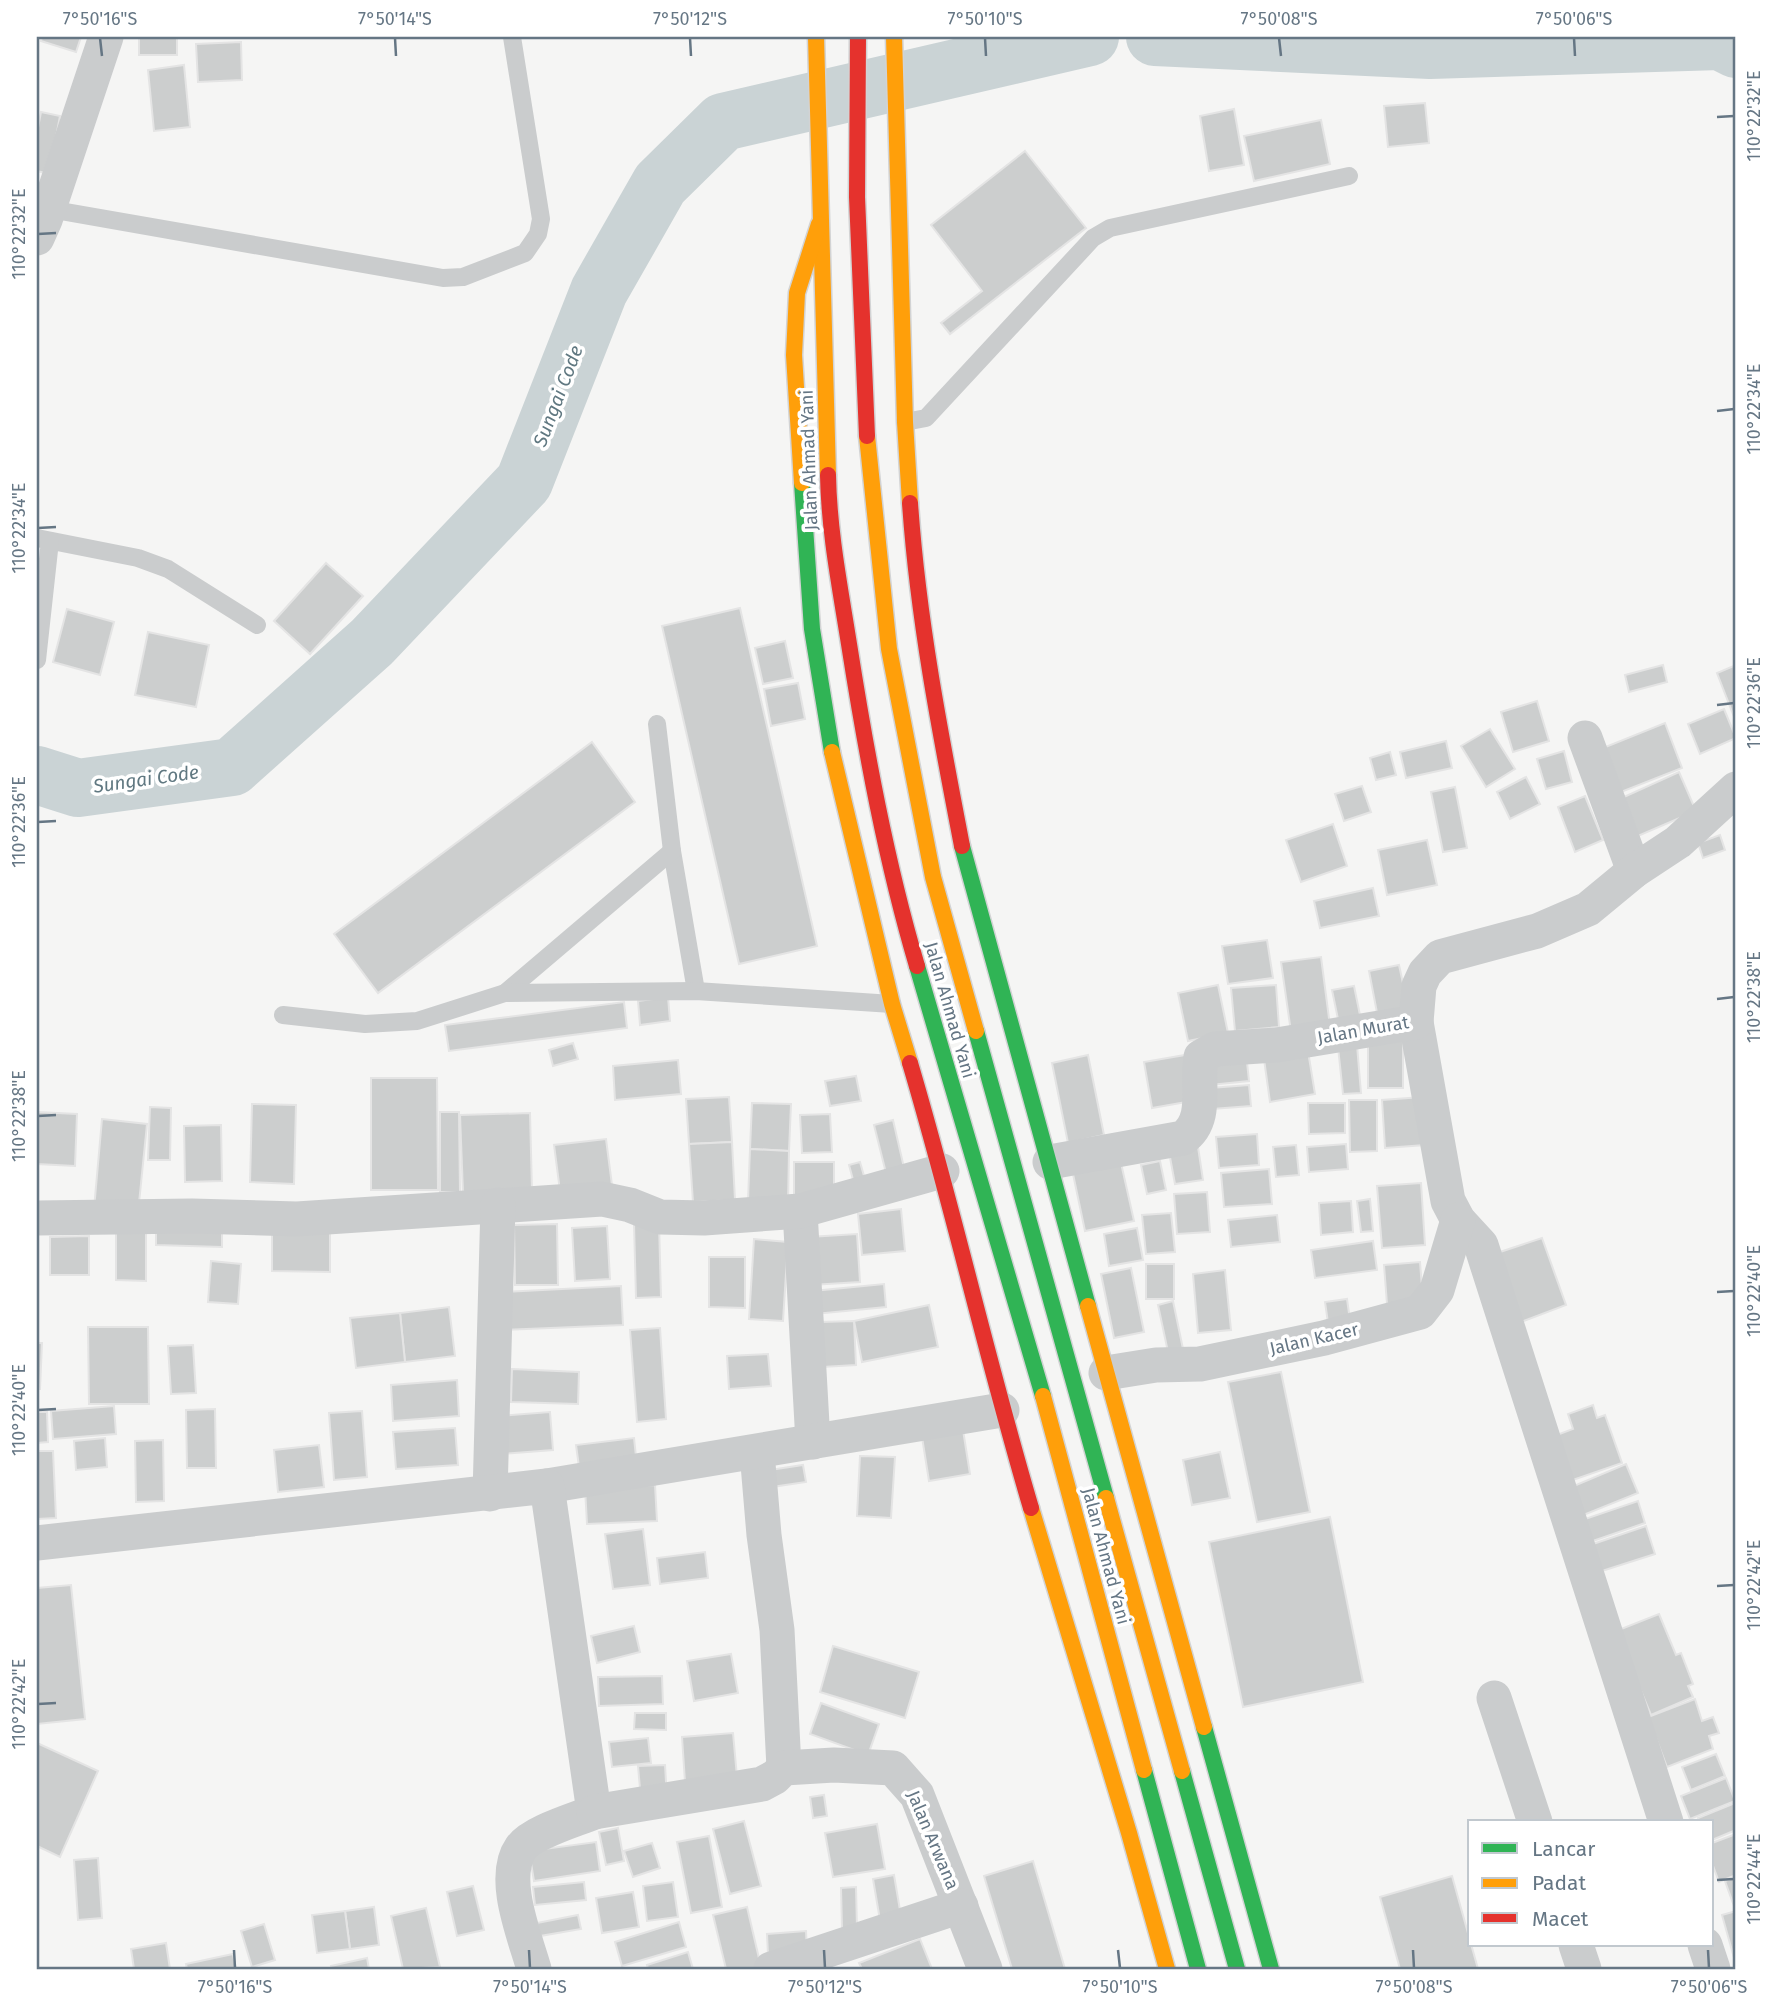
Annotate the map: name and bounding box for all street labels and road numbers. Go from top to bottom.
street label: Jalan Ahmad Yani [796,389,822,531]
street label: Jalan Ahmad Yani [920,939,980,1081]
street label: Jalan Murat [1316,1011,1411,1049]
street label: Jalan Kacer [1267,1318,1361,1360]
street label: Jalan Ahmad Yani [1077,1485,1135,1627]
street label: Jalan Arwana [902,1787,964,1893]

